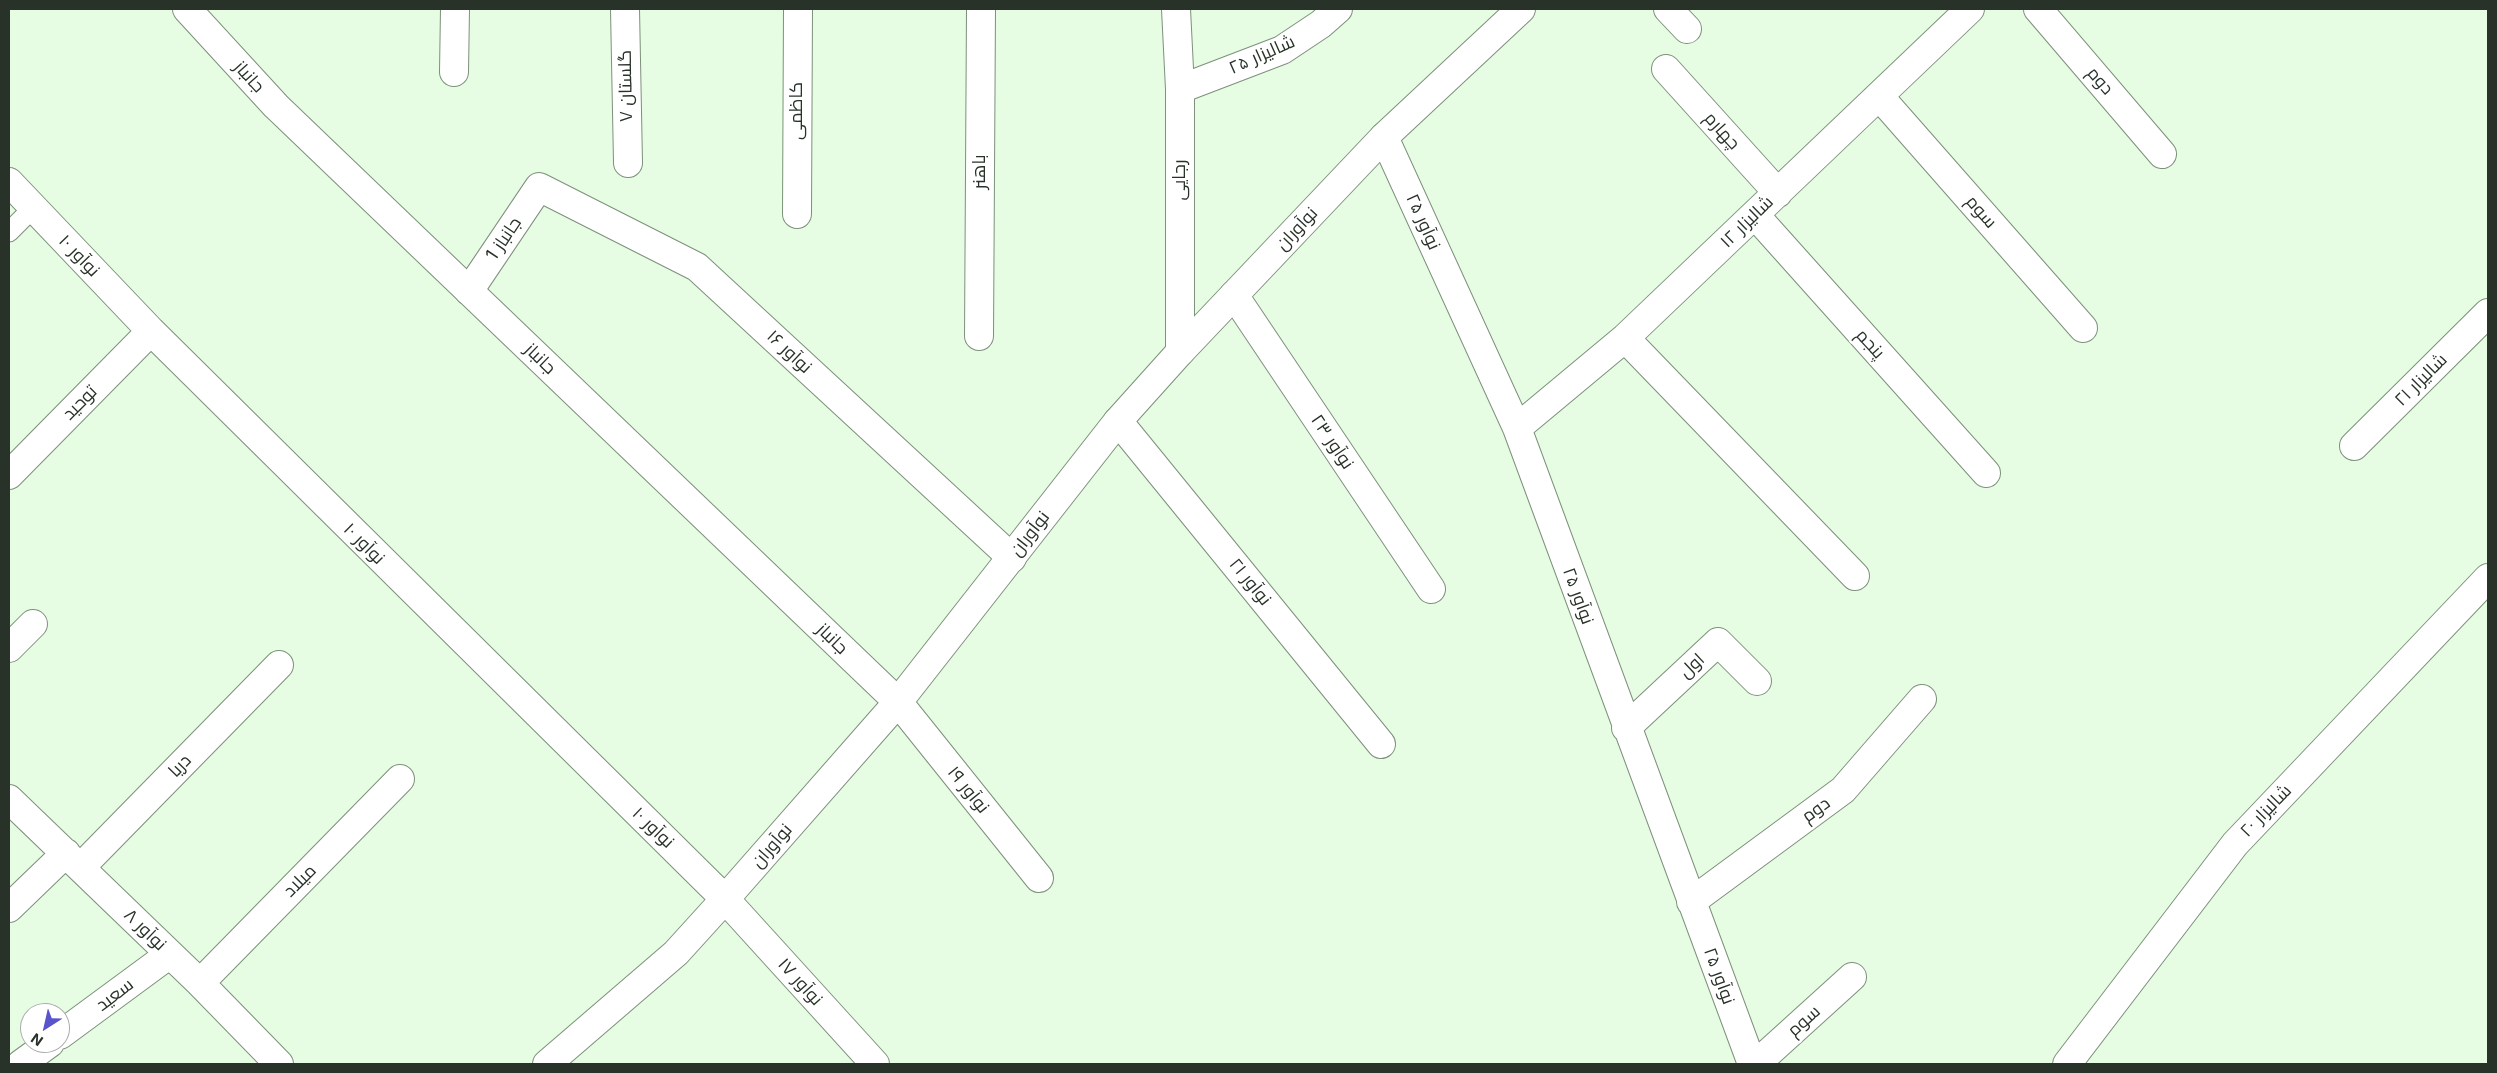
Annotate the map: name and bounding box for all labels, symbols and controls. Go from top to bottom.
street label: شالیزار ۲۵ [1226,31,1298,79]
street label: گلستان ۷ [615,50,637,122]
street label: جانباز [229,57,269,97]
street label: دوم [2082,63,2118,99]
street label: کاظمی [786,82,808,140]
street label: چهارم [1700,108,1744,154]
street label: باهنر [969,154,991,190]
street label: رجایی [1169,160,1191,200]
street label: نوآور ۲۵ [1401,191,1445,253]
street label: شالیزار ۱۲ [1716,191,1778,253]
street label: سوم [1961,191,2001,233]
street label: نوآوران [1272,203,1322,255]
street label: جانباز 1 [482,213,526,265]
street label: نوآور ۱۰ [54,231,104,281]
street label: پنجم [1851,325,1889,363]
street label: نوآور ۱۶ [762,326,816,378]
street label: جانباز [520,339,560,379]
street label: شالیزار ۲۱ [2390,349,2452,411]
street label: توحید [58,381,102,425]
street label: نوآور ۲۳ [1306,411,1358,473]
street label: نوآوران [1006,507,1054,561]
street label: نوآور ۱۰ [339,519,389,569]
street label: نوآور ۲۱ [1224,554,1276,610]
street label: نوآور ۲۵ [1558,565,1598,627]
street label: جانباز [812,619,852,659]
street label: اول [1675,649,1709,683]
street label: دریا [164,750,196,782]
street label: نوآور ۱۹ [942,762,994,818]
street label: شالیزار ۲۰ [2236,780,2296,842]
street label: دوم [1798,793,1834,827]
street label: نوآور ۱۰ [628,803,678,853]
street label: نوآوران [747,820,797,872]
street label: میلاد [279,860,321,902]
street label: نوآور ۸ [119,905,171,955]
street label: نوآور ۲۵ [1699,945,1739,1007]
street label: نوآور ۱۷ [773,954,827,1010]
street label: سعید [92,974,138,1016]
street label: سوم [1783,1001,1825,1041]
north arrow [20,1003,70,1053]
text: N [27,1030,46,1050]

